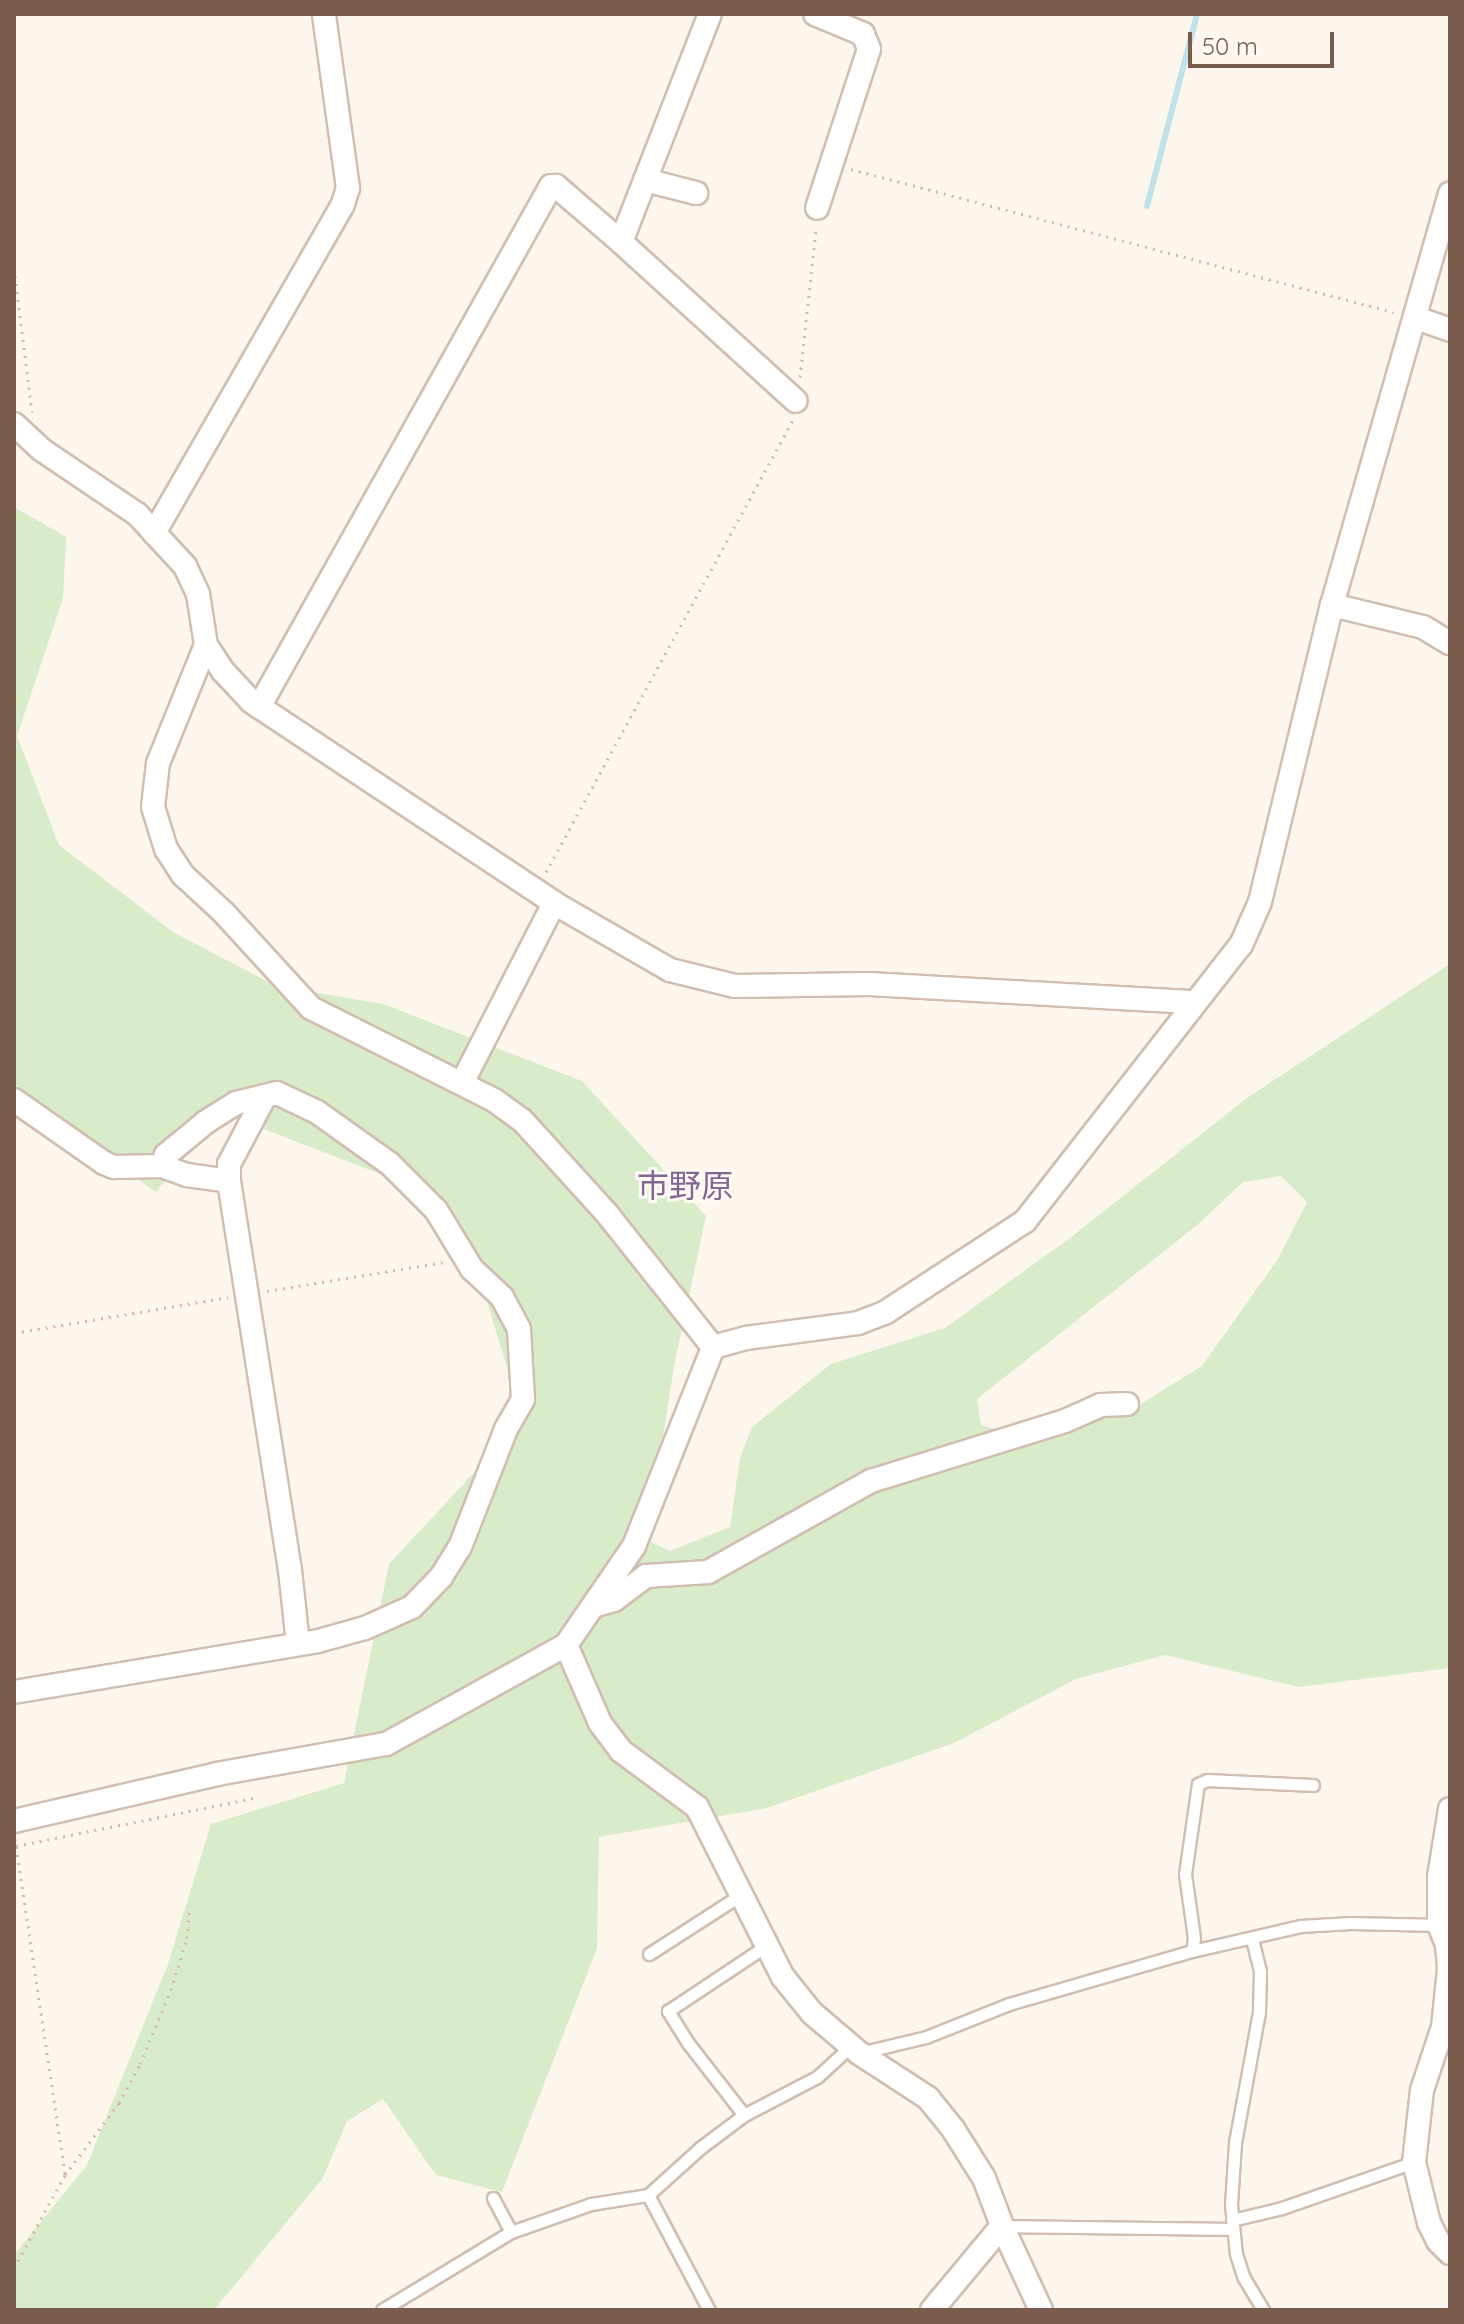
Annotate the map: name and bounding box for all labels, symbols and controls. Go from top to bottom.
scale bar [1192,16,1338,66]
text: 50 m [1202,31,1258,61]
district label: 市野原 [637,1166,733,1204]

